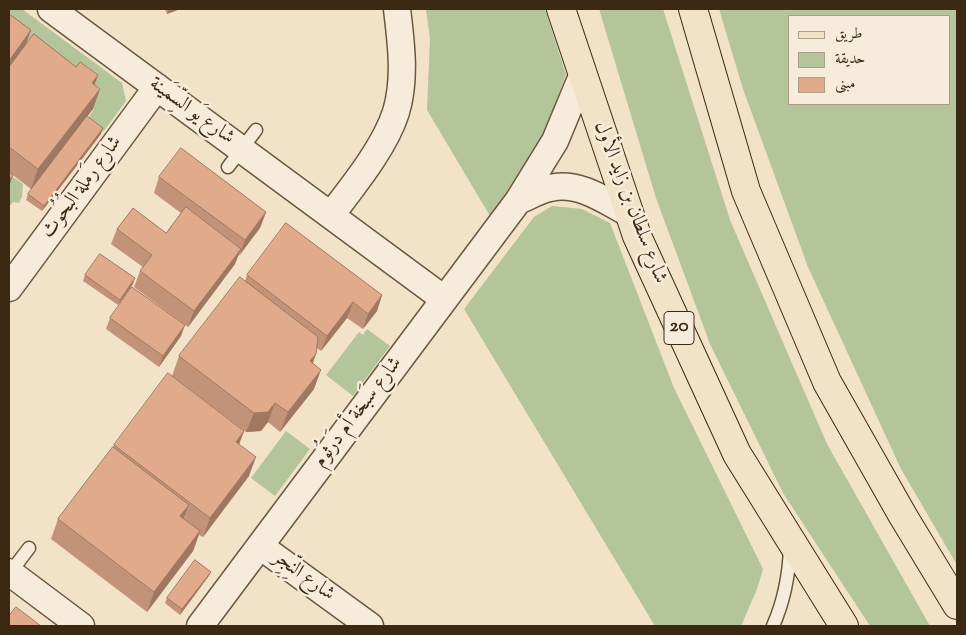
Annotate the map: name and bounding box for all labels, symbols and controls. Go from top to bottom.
legend [788,15,951,105]
text: طريق [835,24,862,45]
text: حديقة [835,49,865,70]
street label: شارع يَو السِّمَينة [144,73,238,151]
text: مبنى [835,74,855,95]
street label: شارع سلطان بن زايد الأول [587,119,671,287]
street label: شارع رَملة البُحُوث [38,132,128,244]
road number: 20 [664,312,694,344]
street label: شارع سَبخة أم دَرثُوم [310,353,408,473]
street label: شارع النِّجِر [267,546,339,608]

